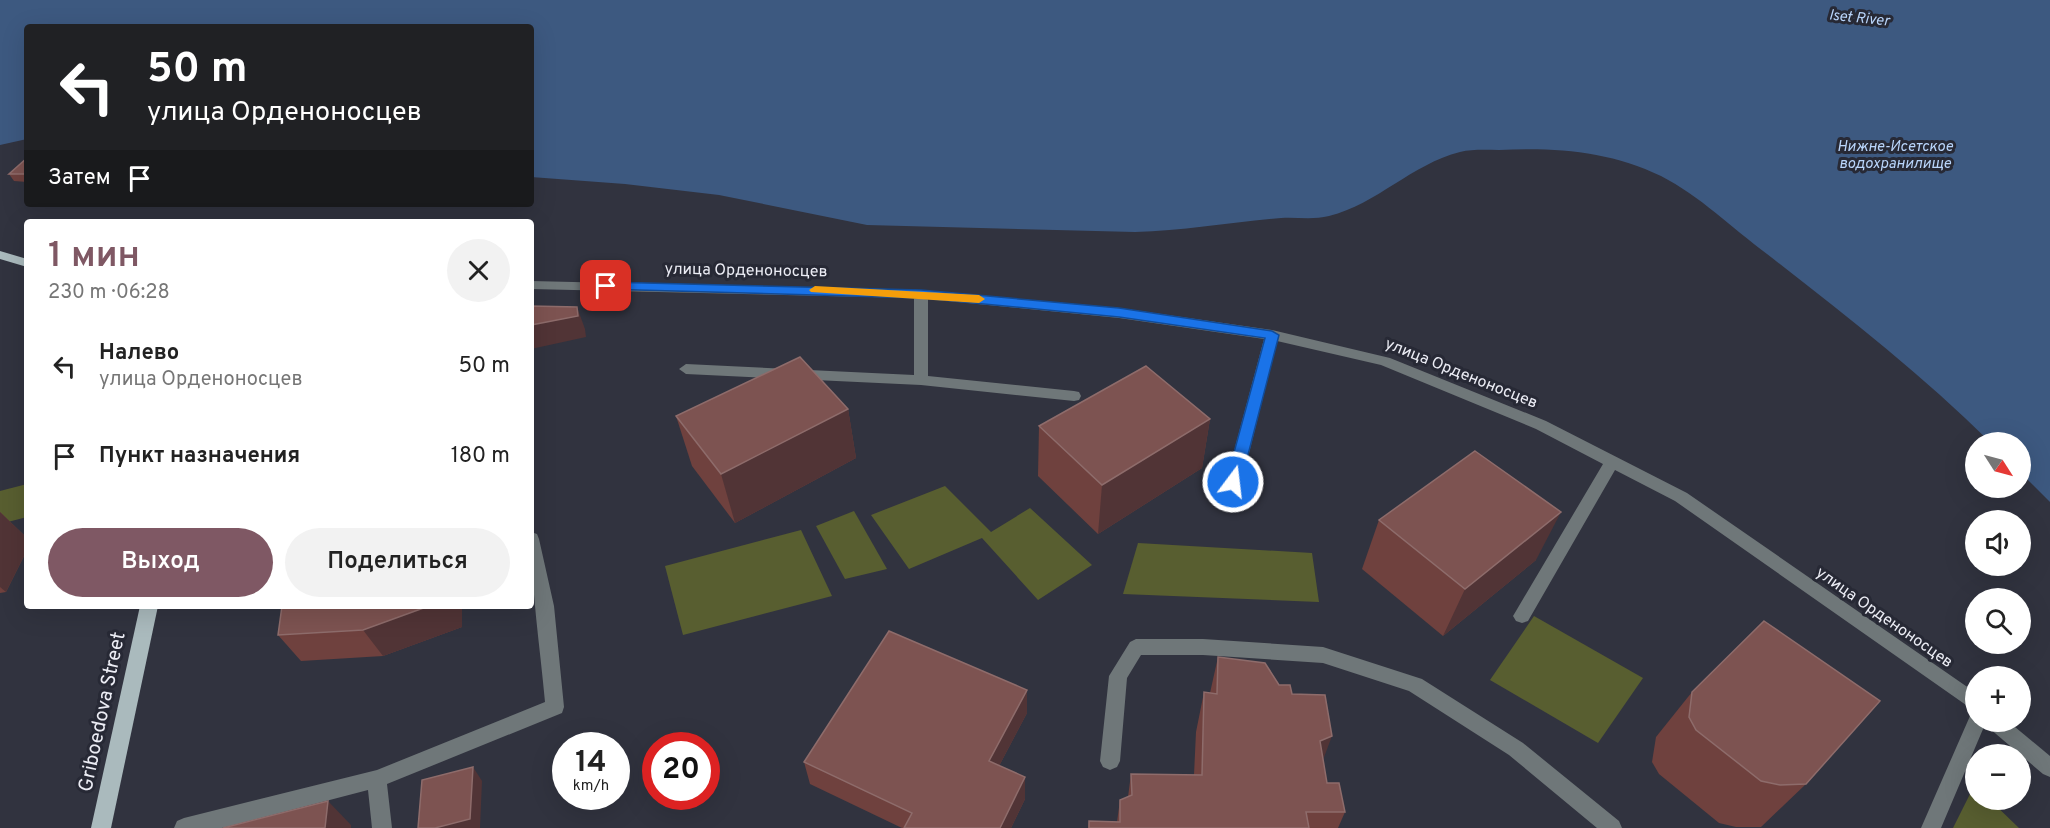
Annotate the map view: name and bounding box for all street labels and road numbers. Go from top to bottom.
street label: улица Орденоносцев [664,260,828,282]
street label: улица Орденоносцев [1382,334,1540,414]
street label: улица Орденоносцев [1812,563,1956,673]
street label: Griboedova Street [73,630,133,794]

